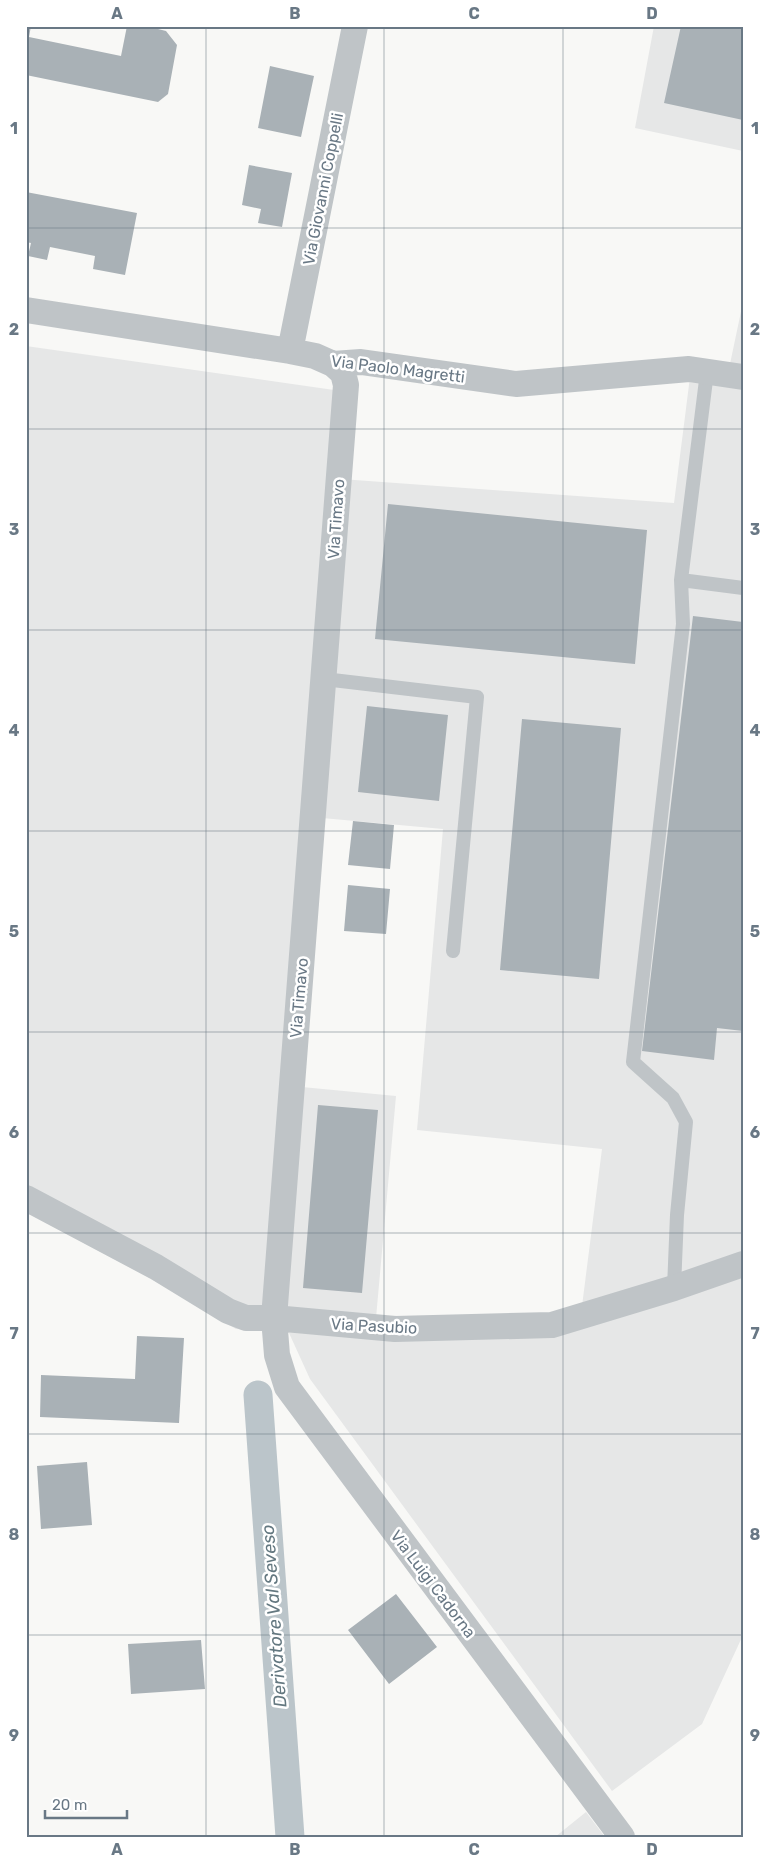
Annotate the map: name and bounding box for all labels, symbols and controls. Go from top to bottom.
text: A [111,4,123,23]
text: B [289,4,301,23]
text: C [468,4,480,23]
text: D [646,4,658,23]
street label: Via Giovanni Coppelli [299,111,347,267]
text: 1 [10,119,18,138]
text: 1 [751,119,759,138]
text: 2 [9,320,19,339]
text: 2 [750,320,760,339]
street label: Via Paolo Magretti [330,351,466,387]
street label: Via Timavo [324,478,348,560]
text: 3 [9,520,19,539]
text: 3 [750,520,760,539]
text: 4 [9,721,20,740]
text: 4 [750,721,761,740]
text: 5 [9,922,19,941]
text: 5 [750,922,760,941]
street label: Via Timavo [286,957,312,1039]
text: 6 [9,1123,19,1142]
text: 6 [750,1123,760,1142]
street label: Via Pasubio [330,1314,418,1338]
text: 7 [9,1324,19,1343]
text: 7 [750,1324,760,1343]
water label: Derivatore Val Seveso [257,1524,291,1708]
text: 8 [9,1525,20,1544]
text: 8 [750,1525,761,1544]
street label: Via Luigi Cadorna [386,1527,480,1641]
text: 9 [9,1726,19,1745]
text: 9 [750,1726,760,1745]
scale bar [45,1788,128,1820]
text: 20 m [52,1796,87,1814]
text: A [111,1840,123,1859]
text: B [289,1840,301,1859]
text: C [468,1840,480,1859]
text: D [646,1840,658,1859]

